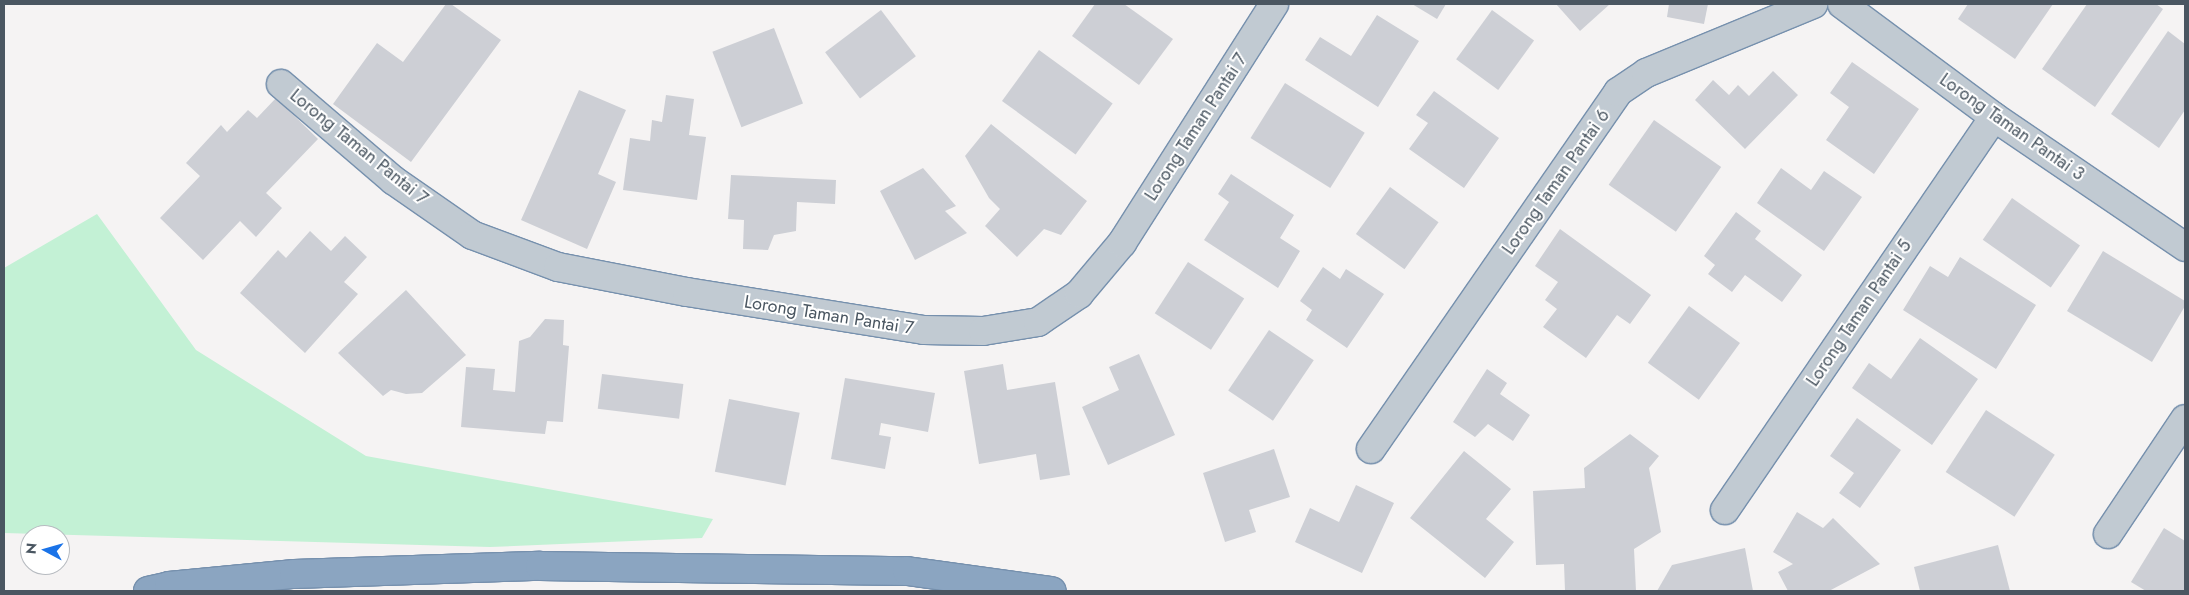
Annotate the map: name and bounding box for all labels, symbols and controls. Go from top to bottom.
street label: Lorong Taman Pantai 7 [1140,49,1252,205]
street label: Lorong Taman Pantai 3 [1935,69,2089,185]
street label: Lorong Taman Pantai 7 [286,85,432,209]
street label: Lorong Taman Pantai 6 [1498,105,1614,259]
street label: Lorong Taman Pantai 5 [1802,236,1916,390]
street label: Lorong Taman Pantai 7 [743,291,915,339]
north arrow [20,525,70,575]
text: N [21,542,42,555]

